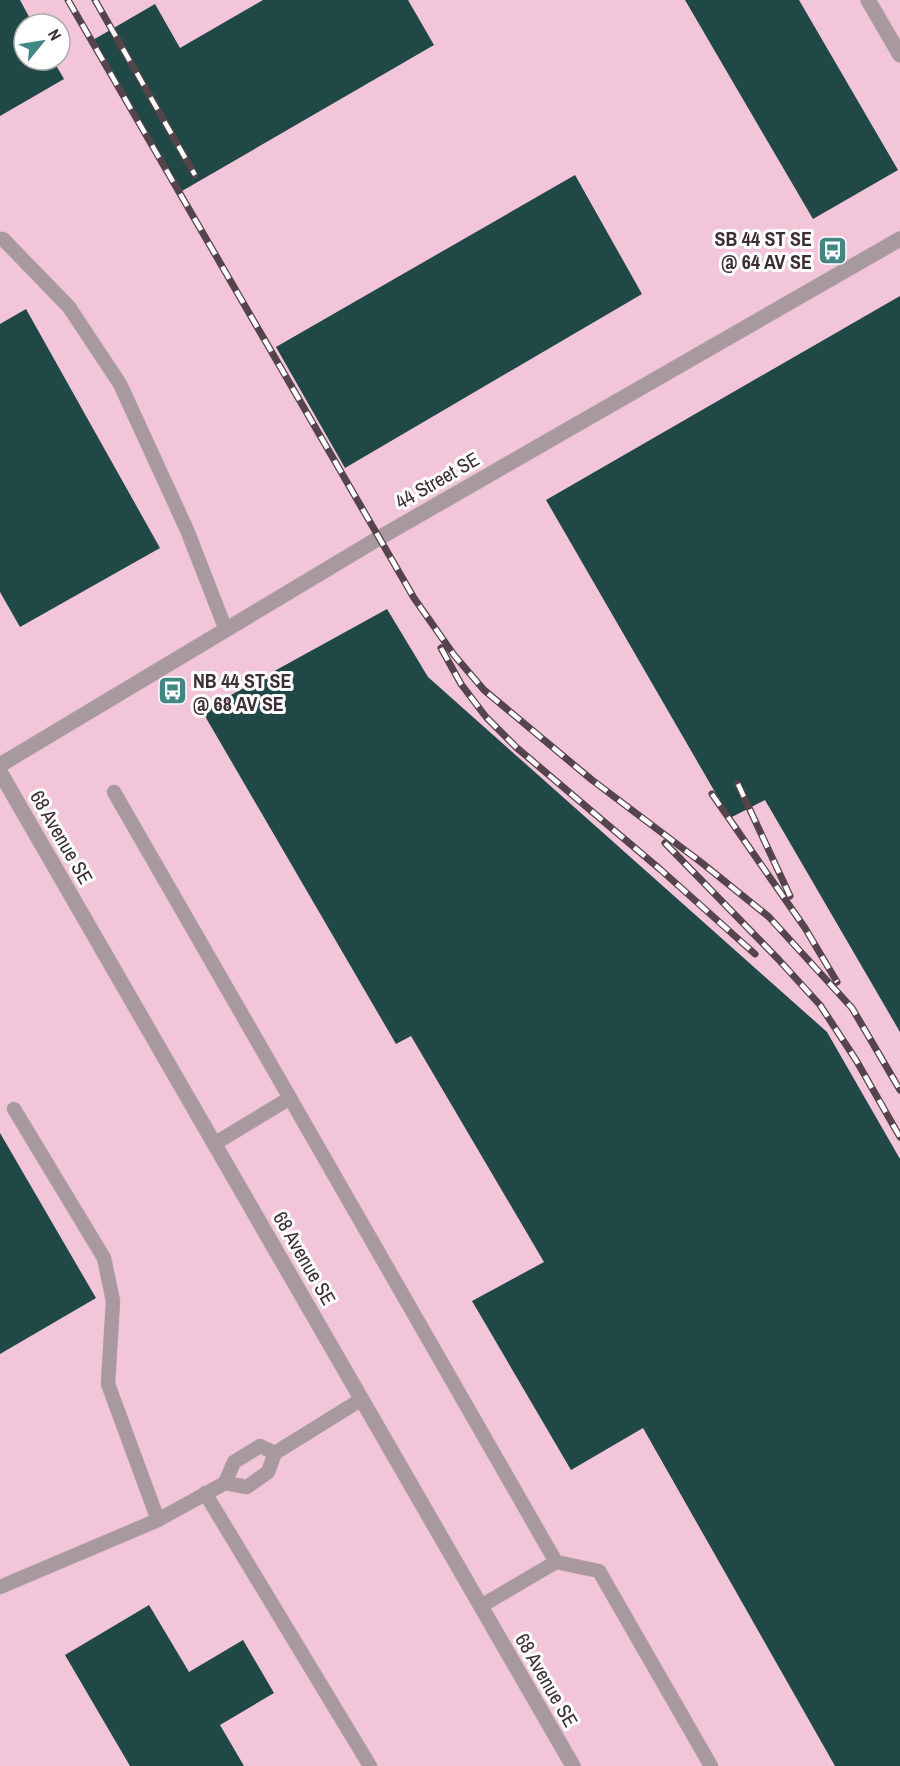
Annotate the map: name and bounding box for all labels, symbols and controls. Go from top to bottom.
north arrow [12,12,72,72]
text: N [43,25,67,44]
place label: SB 44 ST SE @ 64 AV SE [714,225,812,275]
bus stop icon: SB 44 ST SE @ 64 AV SE [817,234,849,266]
street label: 44 Street SE [390,445,484,515]
place label: NB 44 ST SE @ 68 AV SE [193,667,291,717]
bus stop icon: NB 44 ST SE @ 68 AV SE [156,675,188,707]
street label: 68 Avenue SE [24,785,100,889]
street label: 68 Avenue SE [267,1206,343,1310]
street label: 68 Avenue SE [509,1628,585,1732]

